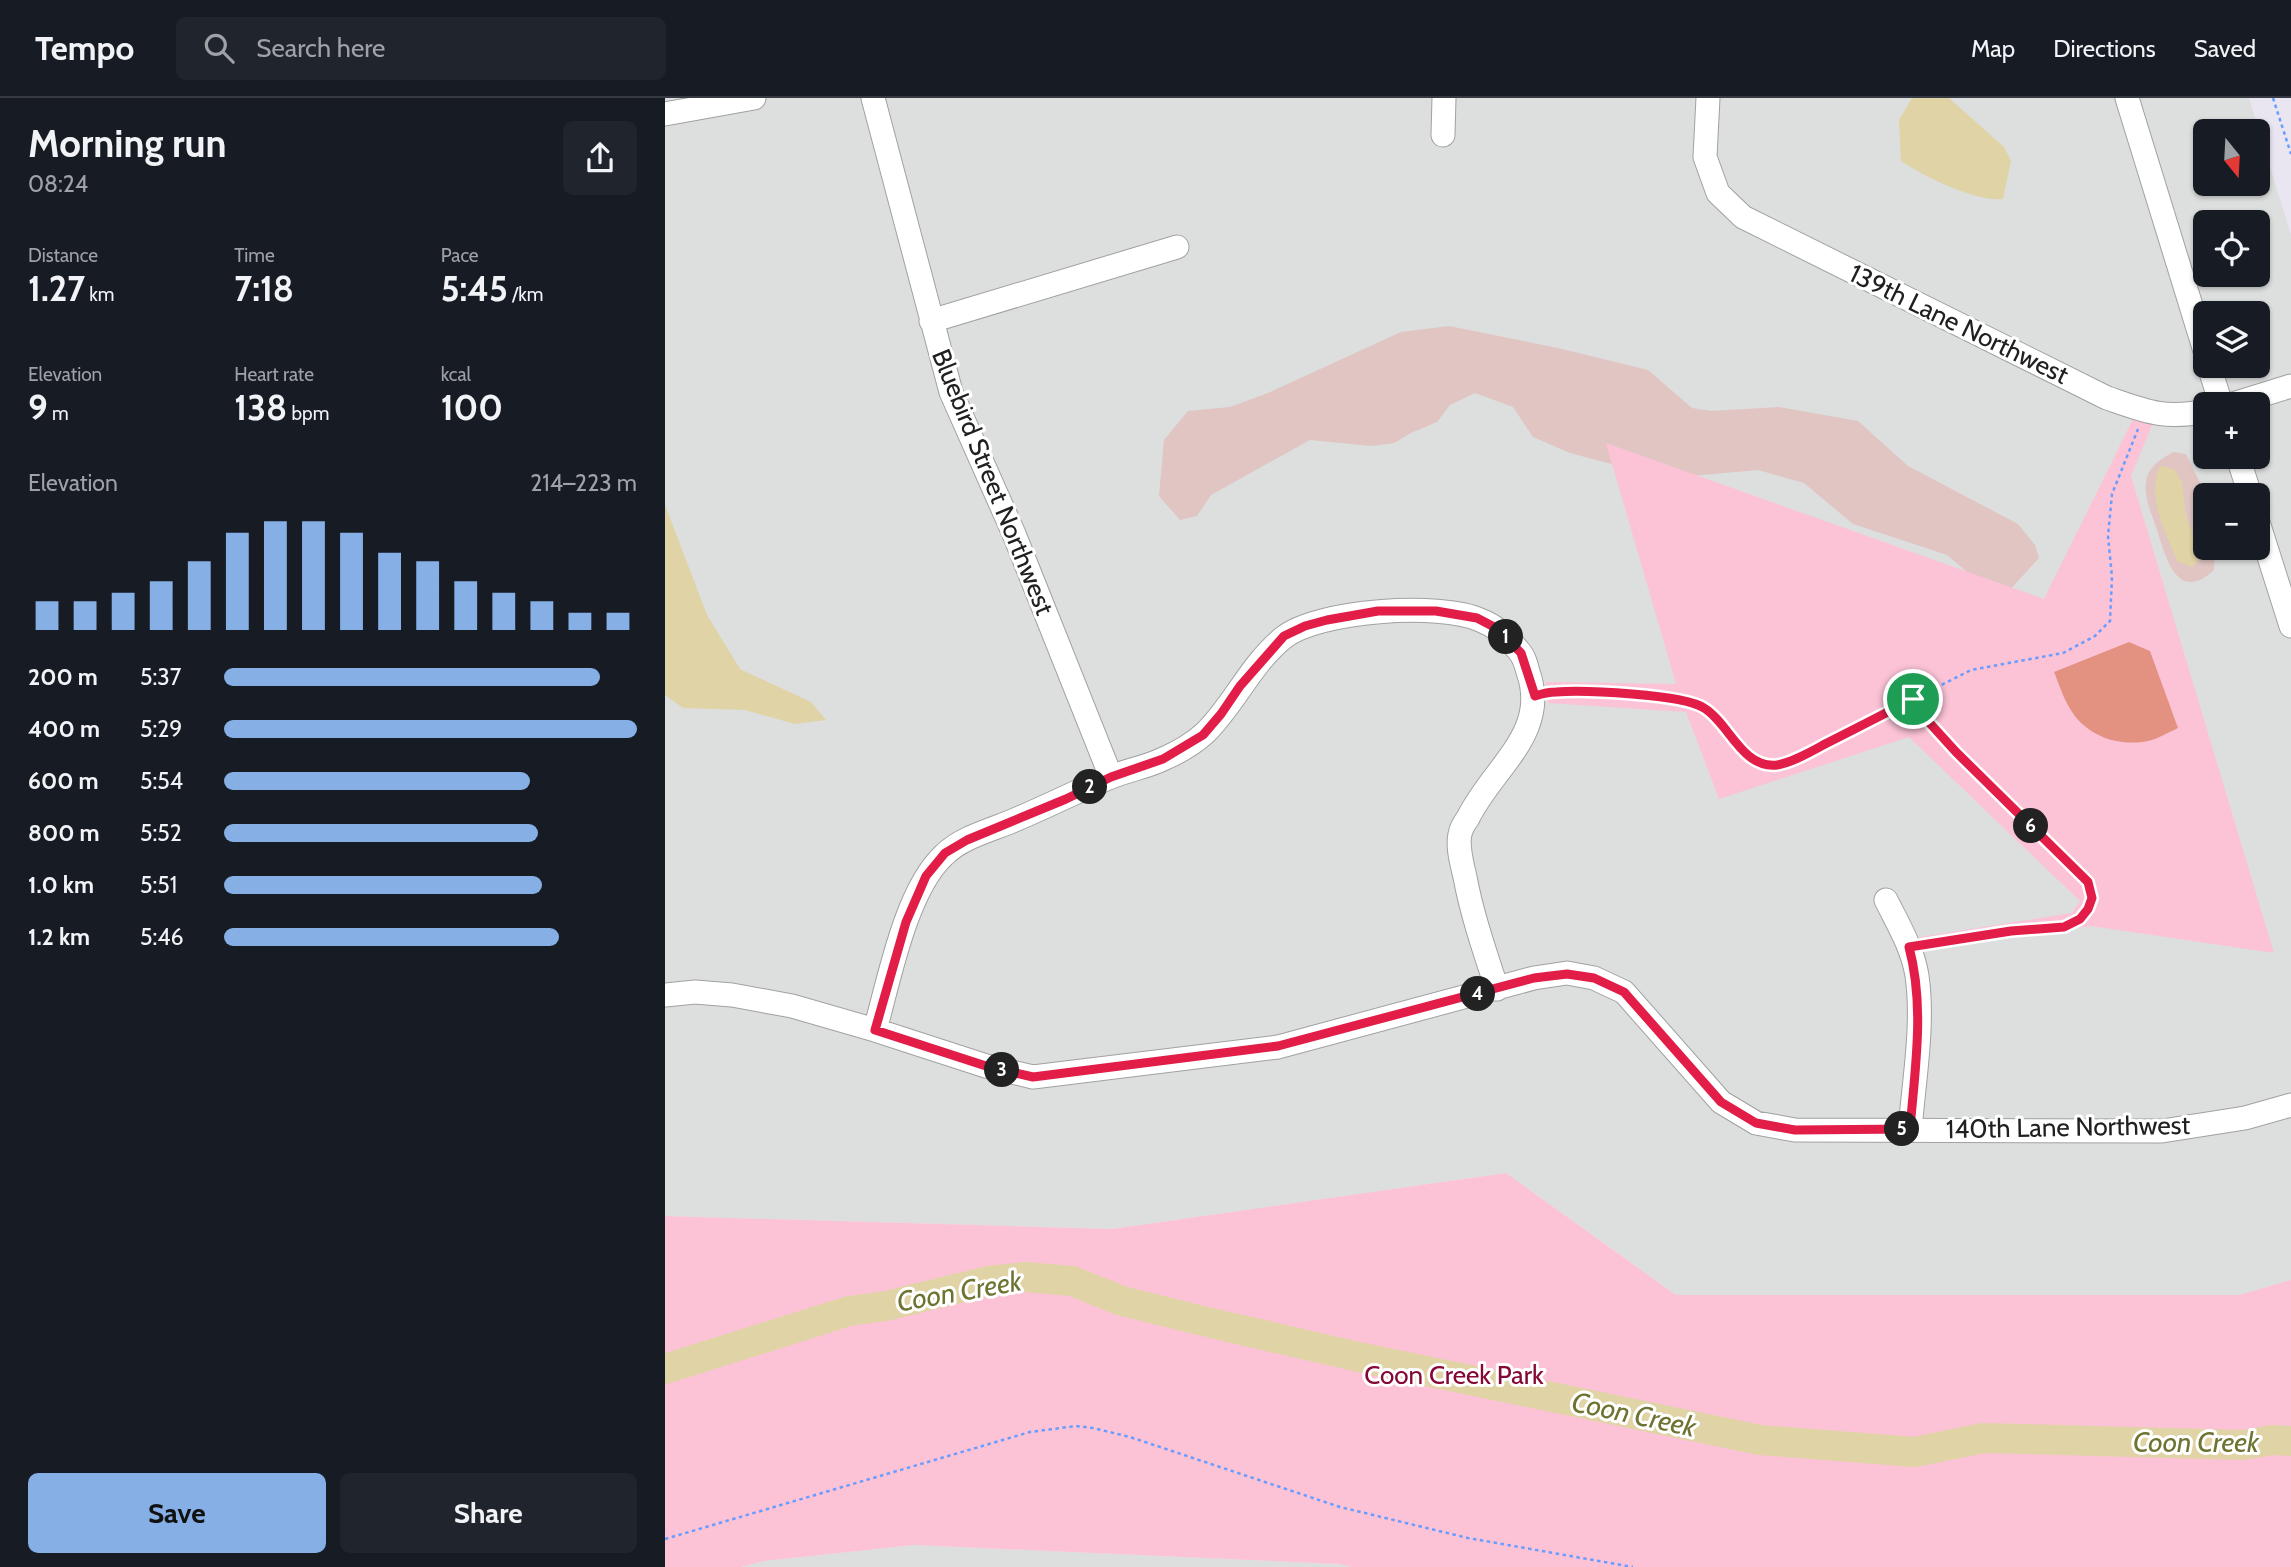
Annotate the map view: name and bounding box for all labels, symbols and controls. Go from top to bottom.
search box [176,17,666,80]
text: Tempo [35,28,134,68]
icon: search [200,29,238,67]
text: Search here [256,32,385,64]
text: Map [1971,34,2015,63]
text: Directions [2053,34,2156,63]
text: Saved [2194,34,2256,63]
north arrow [2193,119,2270,196]
map controls [2193,119,2270,560]
text: Morning run [28,120,227,167]
button: share [563,121,637,195]
text: 08:24 [28,170,88,198]
button: locate [2193,210,2270,287]
text: Distance [28,244,98,267]
text: Time [234,244,275,267]
text: Pace [441,244,479,267]
street label: 139th Lane Northwest [1844,257,2074,391]
text: 1.27 [28,267,85,310]
text: 7:18 [234,267,294,310]
text: 5:45 [441,267,508,310]
text: km [85,283,115,306]
text: /km [508,283,543,306]
button: layers [2193,301,2270,378]
street label: Bluebird Street Northwest [925,344,1061,620]
text: Elevation [28,363,102,386]
text: Heart rate [234,363,314,386]
text: kcal [441,363,471,386]
text: 9 [28,386,48,429]
text: 138 [234,386,287,429]
text: 100 [441,386,503,429]
button: + [2193,392,2270,469]
text: m [48,402,69,425]
text: bpm [287,402,329,425]
text: Elevation [28,469,118,497]
text: 214–223 m [530,469,637,497]
button: − [2193,483,2270,560]
pin: 1 [1489,620,1523,654]
text: 1 [1502,625,1509,648]
text: 200 m [28,663,98,691]
text: 5:37 [140,663,181,691]
pin [1883,669,1943,729]
icon: arrive [1894,680,1932,718]
text: 400 m [28,715,100,743]
text: 5:29 [140,715,182,743]
text: 600 m [28,767,99,795]
text: 5:54 [140,767,183,795]
pin: 2 [1073,770,1107,804]
text: 2 [1084,775,1095,798]
pin: 6 [2013,808,2049,844]
text: 6 [2025,814,2036,837]
text: 800 m [28,819,100,847]
text: 5:52 [140,819,182,847]
text: 1.0 km [28,871,94,899]
text: 5:51 [140,871,177,899]
text: 1.2 km [28,923,90,951]
text: 5:46 [140,923,184,951]
pin: 4 [1461,976,1495,1012]
text: 4 [1472,982,1483,1005]
pin: 3 [985,1052,1019,1088]
text: 3 [996,1058,1007,1081]
street label: 140th Lane Northwest [1946,1109,2191,1145]
pin: 5 [1885,1112,1919,1146]
text: 5 [1896,1117,1907,1140]
water label: Coon Creek [894,1263,1025,1319]
park label: Coon Creek Park [1364,1359,1544,1391]
water label: Coon Creek [1569,1384,1700,1444]
water label: Coon Creek [2133,1425,2260,1459]
button: Save [28,1473,326,1553]
button: Share [340,1473,637,1553]

